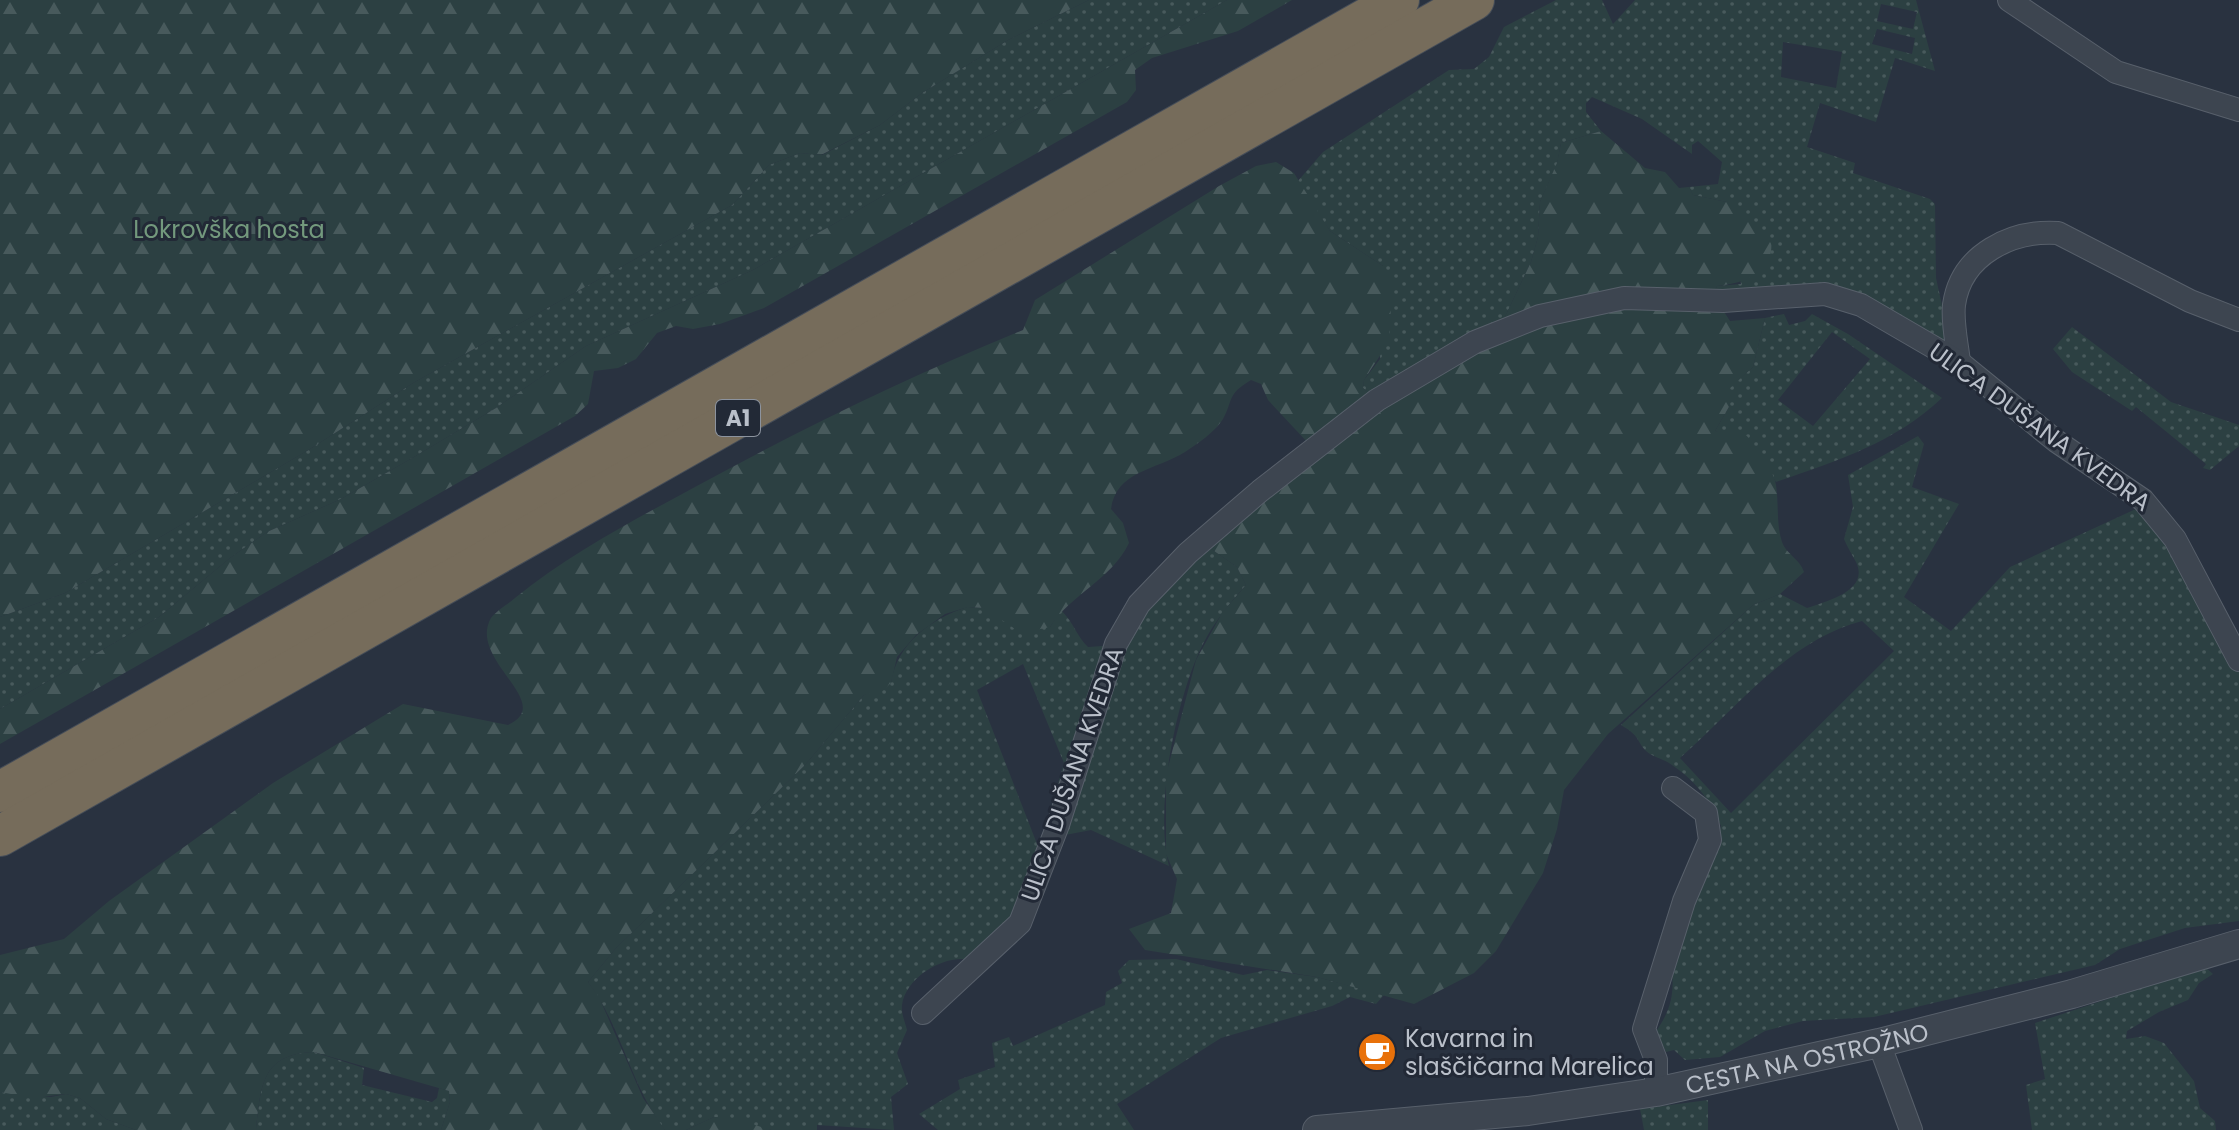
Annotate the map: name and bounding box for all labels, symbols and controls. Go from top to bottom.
park label: Lokrovška hosta [133,213,325,246]
street label: ULICA DUŠANA KVEDRA [1922,335,2158,519]
road number: A1 [716,400,760,436]
street label: ULICA DUŠANA KVEDRA [1013,642,1131,906]
street label: CESTA NA OSTROŽNO [1682,1015,1932,1102]
place label: Kavarna in slaščičarna Marelica [1405,1022,1654,1083]
cafe icon: Kavarna in slaščičarna Marelica [1356,1031,1398,1073]

